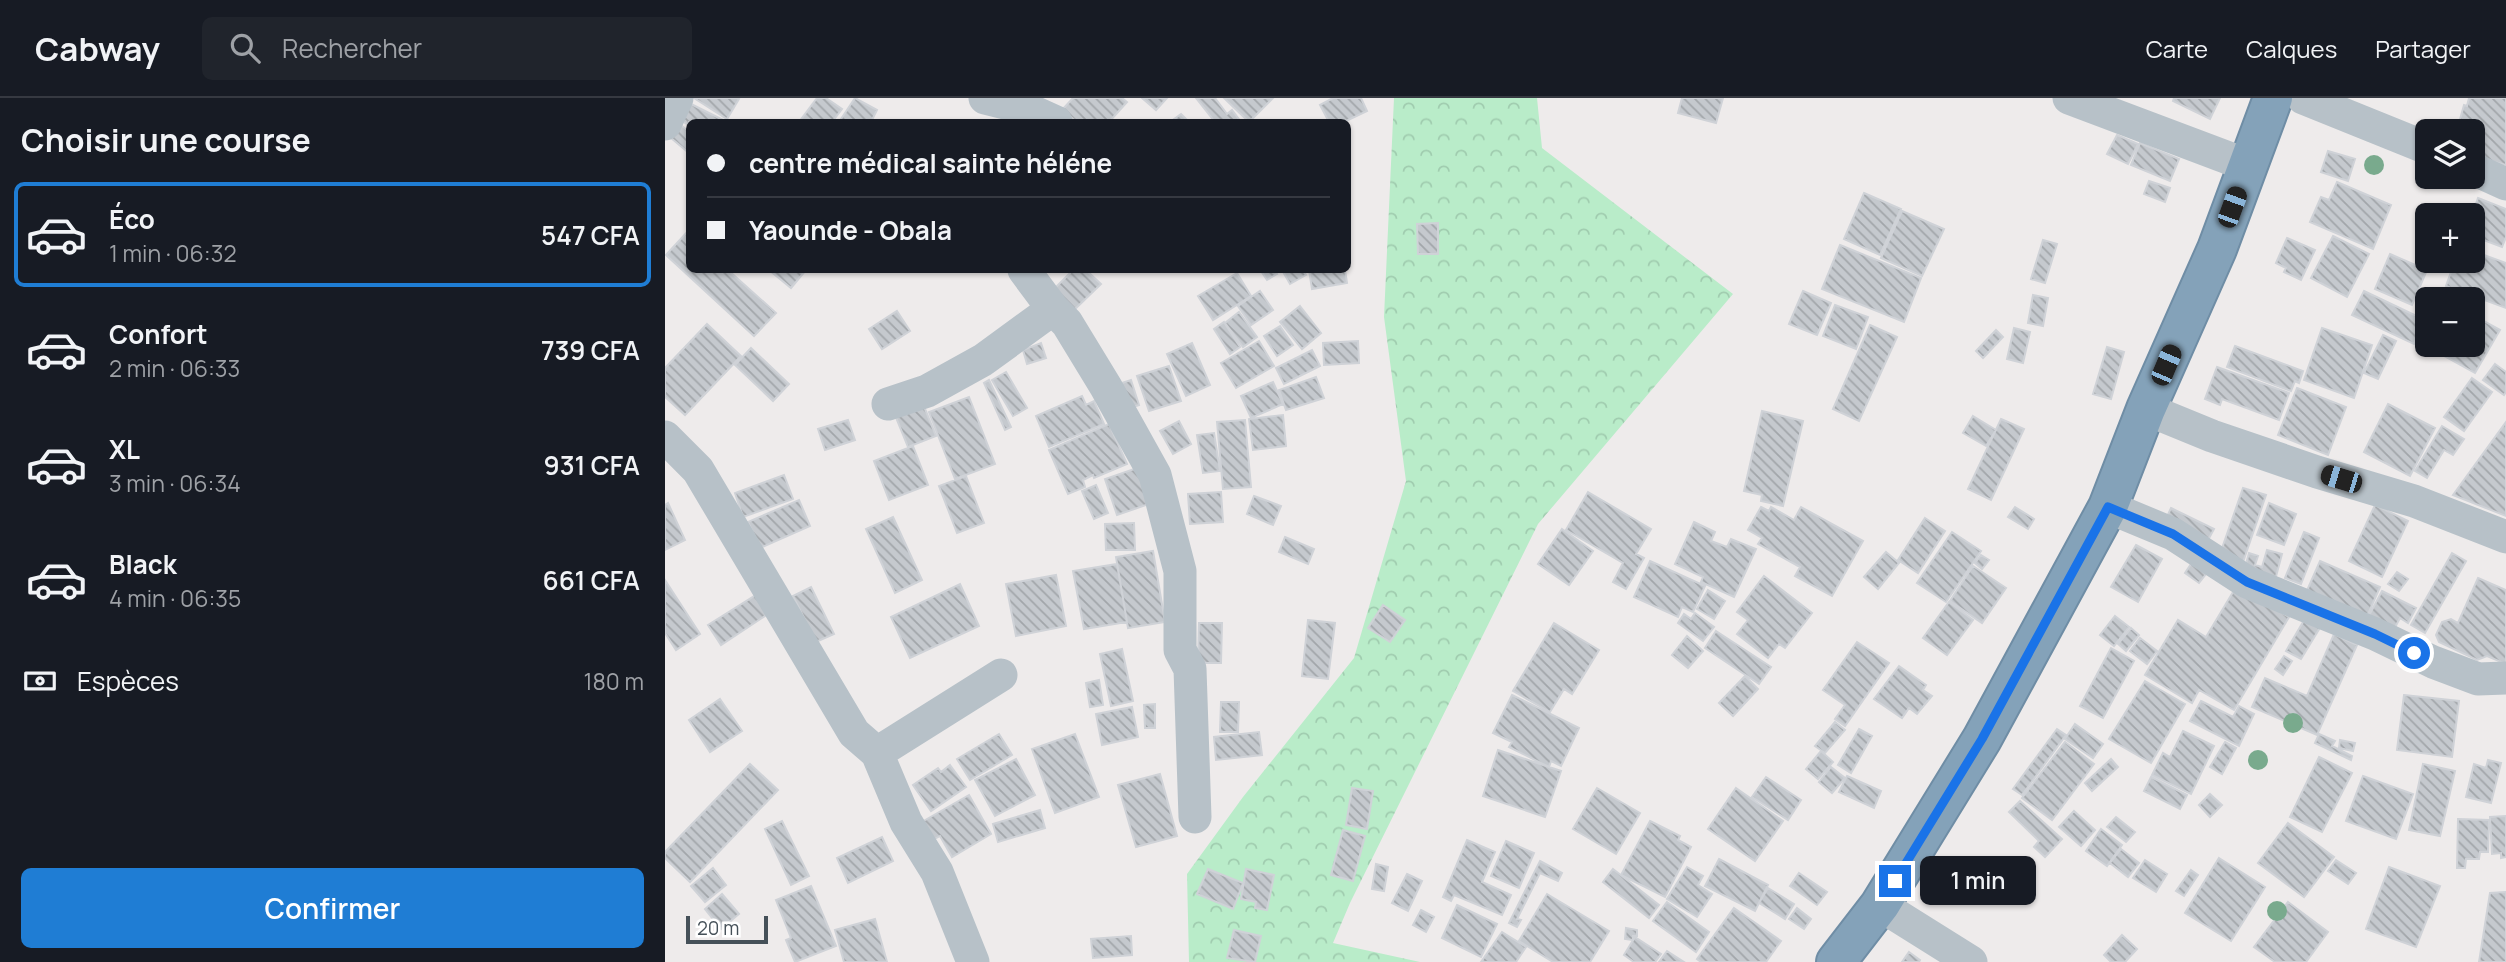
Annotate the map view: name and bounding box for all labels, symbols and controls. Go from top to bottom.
search box [202,17,692,80]
text: Cabway [35,26,160,71]
icon: search [226,29,264,67]
text: Rechercher [282,30,422,66]
text: Carte [2146,32,2208,65]
text: Calques [2246,32,2337,65]
text: Partager [2375,32,2471,65]
text: Choisir une course [21,118,311,162]
map controls [2415,119,2485,357]
button: layers [2415,119,2485,189]
text: centre médical sainte héléne [749,145,1112,181]
car [2215,184,2250,230]
text: Éco [109,201,155,237]
icon: car [25,203,88,266]
button: + [2415,203,2485,273]
text: Yaounde - Obala [749,212,952,248]
text: 547 CFA [541,217,640,253]
text: 1 min · 06:32 [109,237,237,269]
button: − [2415,287,2485,357]
text: Confort [109,316,208,352]
icon: car [25,318,88,381]
text: 739 CFA [541,332,640,368]
car [2149,342,2184,388]
text: 2 min · 06:33 [109,352,240,384]
text: XL [109,431,140,467]
icon: car [25,433,88,496]
text: 931 CFA [544,447,640,483]
car [2318,463,2365,495]
text: 3 min · 06:34 [109,467,241,499]
text: Black [109,546,177,582]
icon: car [25,548,88,611]
text: 661 CFA [543,562,640,598]
text: 4 min · 06:35 [109,582,241,614]
route start [2398,637,2430,669]
icon: cash [21,662,59,700]
text: Espèces [77,663,179,699]
text: 180 m [584,665,644,697]
callout: 1 min [1919,856,2035,906]
text: 1 min [1951,864,2005,896]
route end [1879,865,1911,897]
button: Confirmer [21,868,644,948]
scale bar [686,913,768,945]
text: 20 m [697,915,739,941]

